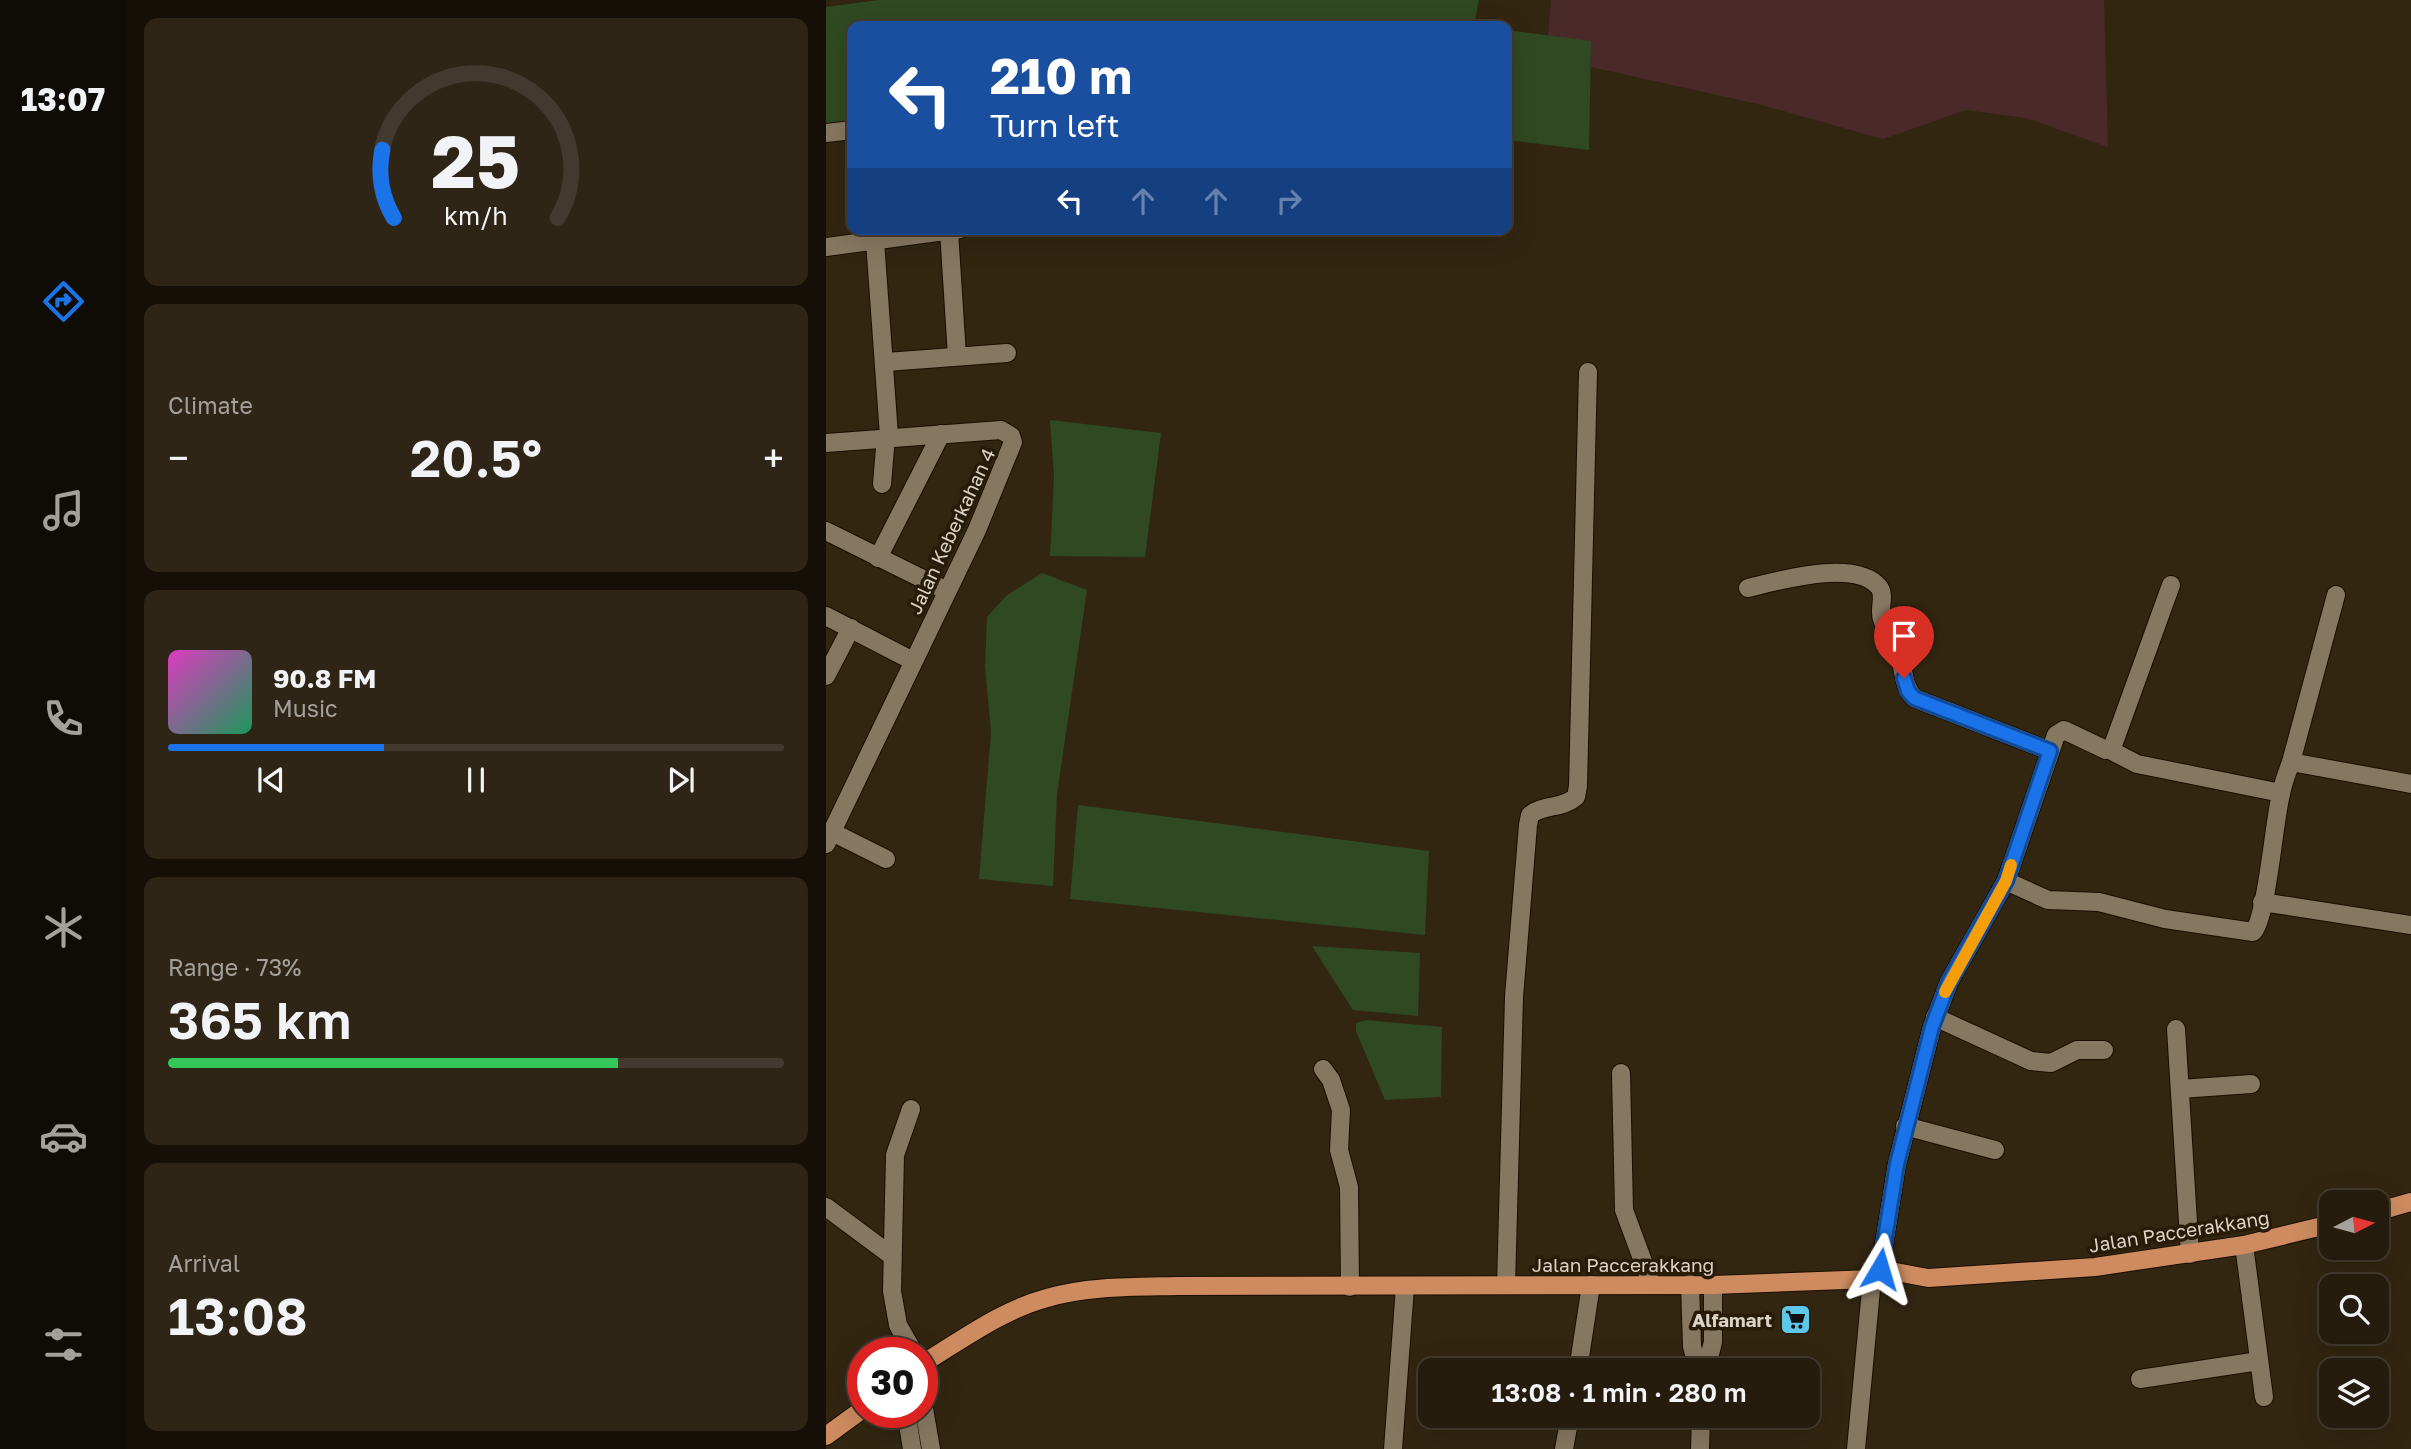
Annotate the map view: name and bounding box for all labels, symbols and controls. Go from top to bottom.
text: 210 m [990,46,1132,105]
icon: left [875,49,966,140]
text: 13:07 [21,80,105,118]
text: Turn left [990,106,1119,144]
text: 25 [432,117,520,204]
icon: left [1051,182,1089,220]
icon: ahead [1124,182,1162,220]
icon: ahead [1197,182,1235,220]
icon: right [1270,182,1308,220]
text: km/h [444,200,508,231]
icon: directions [39,277,88,326]
text: Climate [168,391,253,419]
text: 20.5° [410,426,542,488]
text: − [168,435,189,480]
text: + [763,435,784,480]
street label: Jalan Keberkahan 4 [903,445,999,617]
icon: music [39,486,88,535]
pin [1874,606,1934,678]
icon: arrive [1885,617,1923,655]
text: 90.8 FM [273,663,376,694]
icon: phone [39,694,88,743]
text: Music [273,694,338,722]
icon: previous [252,761,290,799]
icon: pause [457,761,495,799]
icon: next [662,761,700,799]
icon: climate [39,903,88,952]
text: Range · 73% [168,953,301,981]
text: 365 km [168,988,351,1050]
icon: car [39,1112,88,1161]
north arrow [2319,1190,2389,1260]
map controls [2319,1190,2389,1428]
street label: Jalan Paccerakkang [2087,1205,2271,1257]
position arrow [1843,1232,1917,1306]
text: Arrival [168,1249,240,1277]
street label: Jalan Paccerakkang [1532,1253,1714,1276]
button: search [2319,1274,2389,1344]
text: 13:08 [168,1284,308,1346]
supermarket icon: Alfamart [1778,1302,1812,1336]
place label: Alfamart [1692,1308,1772,1331]
icon: filters [39,1320,88,1369]
speed limit sign: 30 [847,1337,938,1428]
button: layers [2319,1358,2389,1428]
text: 13:08 · 1 min · 280 m [1492,1377,1746,1408]

